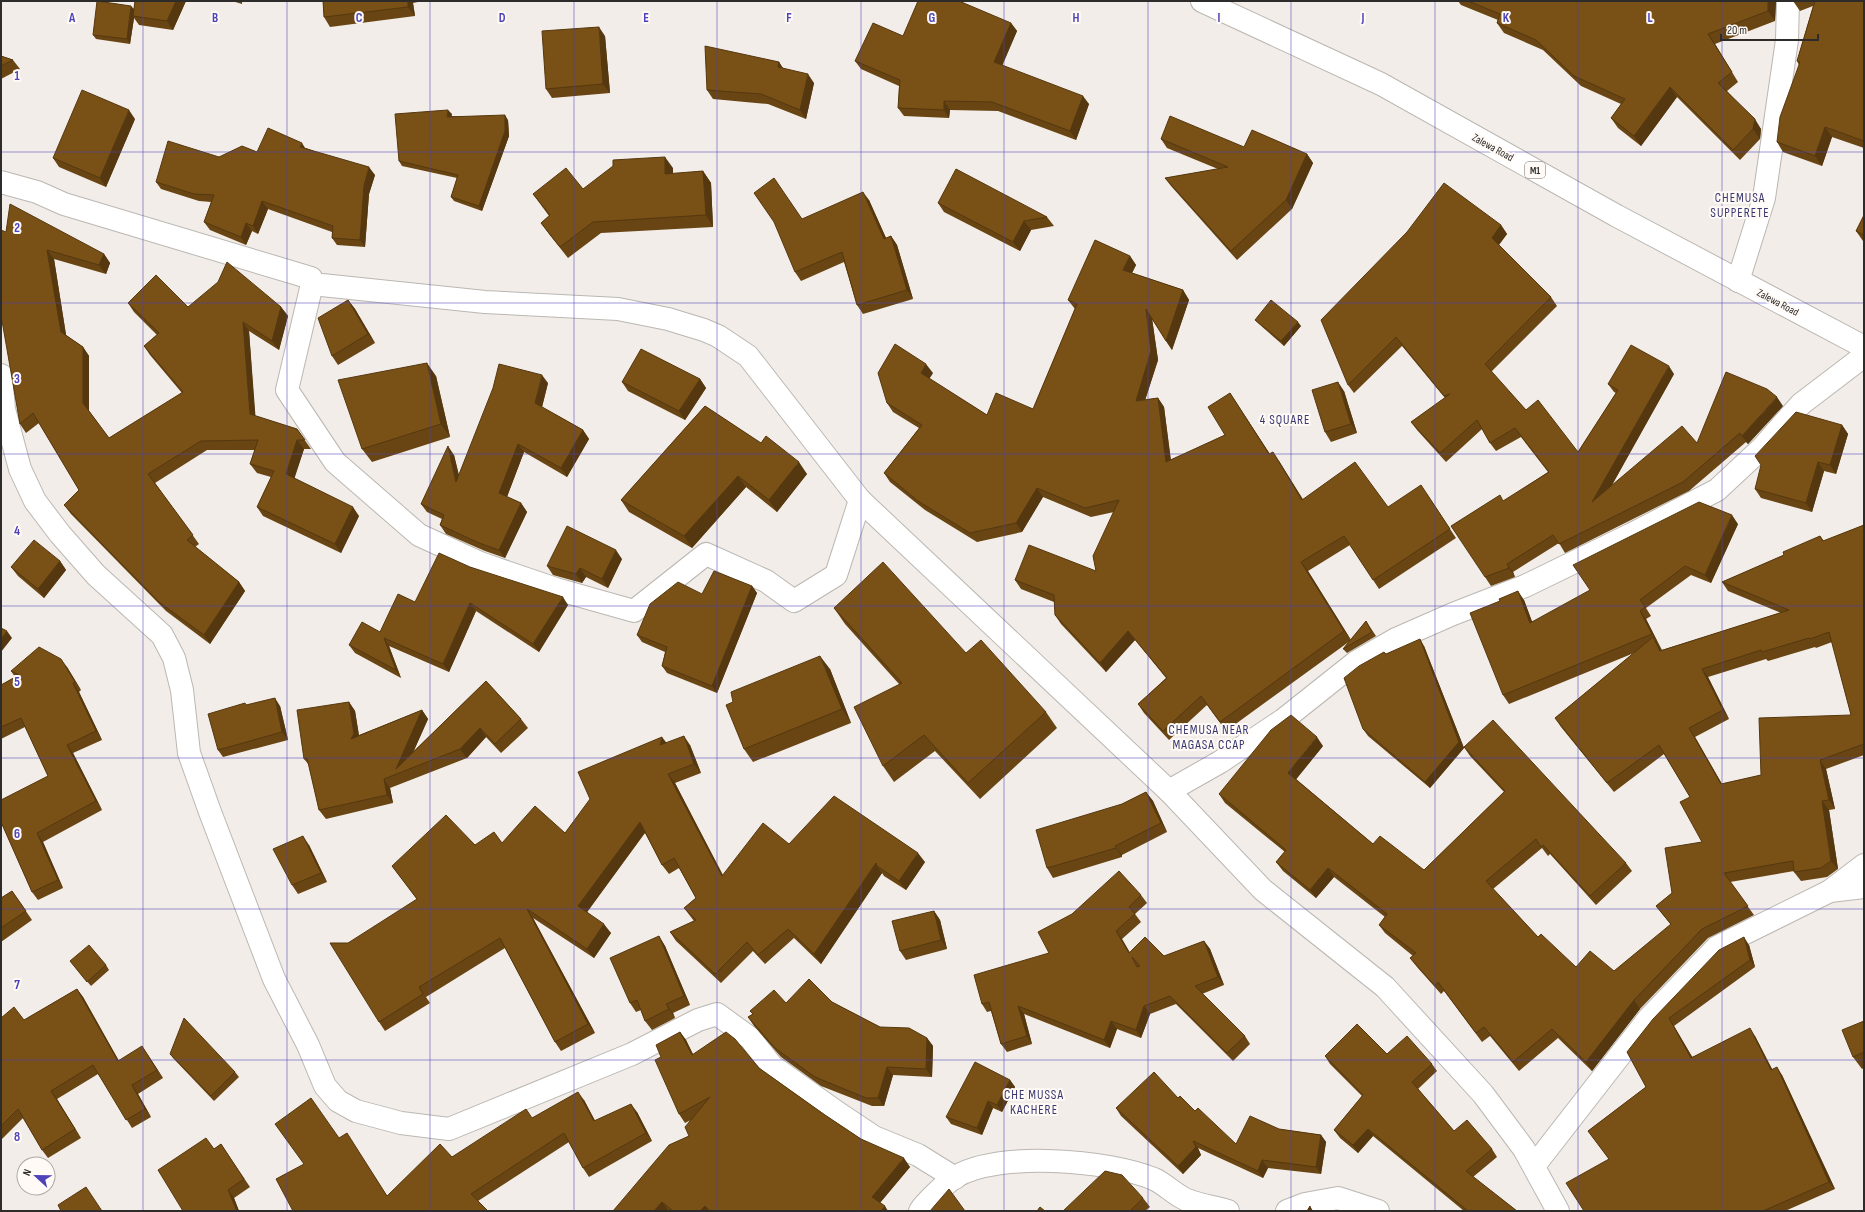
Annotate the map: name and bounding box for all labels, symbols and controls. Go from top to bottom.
text: A [68,10,76,26]
text: B [212,10,218,26]
text: C [356,10,363,26]
text: D [499,10,506,26]
text: E [643,10,649,26]
text: F [786,10,792,26]
text: G [929,10,936,26]
text: H [1073,10,1080,26]
text: I [1218,10,1221,26]
text: J [1361,10,1365,26]
text: K [1503,10,1510,26]
text: L [1647,10,1653,26]
scale bar [1721,16,1818,42]
text: 20 m [1727,23,1747,38]
text: 1 [14,68,20,84]
street label: Zalewa Road [1470,131,1516,164]
road number: M1 [1525,162,1545,178]
district label: CHEMUSA SUPPERETE [1710,190,1770,221]
text: 2 [14,220,20,236]
street label: Zalewa Road [1755,286,1801,319]
text: 3 [14,371,20,387]
district label: 4 SQUARE [1260,412,1310,428]
text: 4 [14,523,20,539]
text: 5 [14,674,20,690]
district label: CHEMUSA NEAR MAGASA CCAP [1168,722,1250,753]
text: 6 [14,826,20,842]
text: 7 [14,977,20,993]
district label: CHE MUSSA KACHERE [1004,1087,1064,1118]
text: 8 [14,1129,20,1145]
north arrow [16,1156,56,1196]
text: N [20,1167,34,1178]

